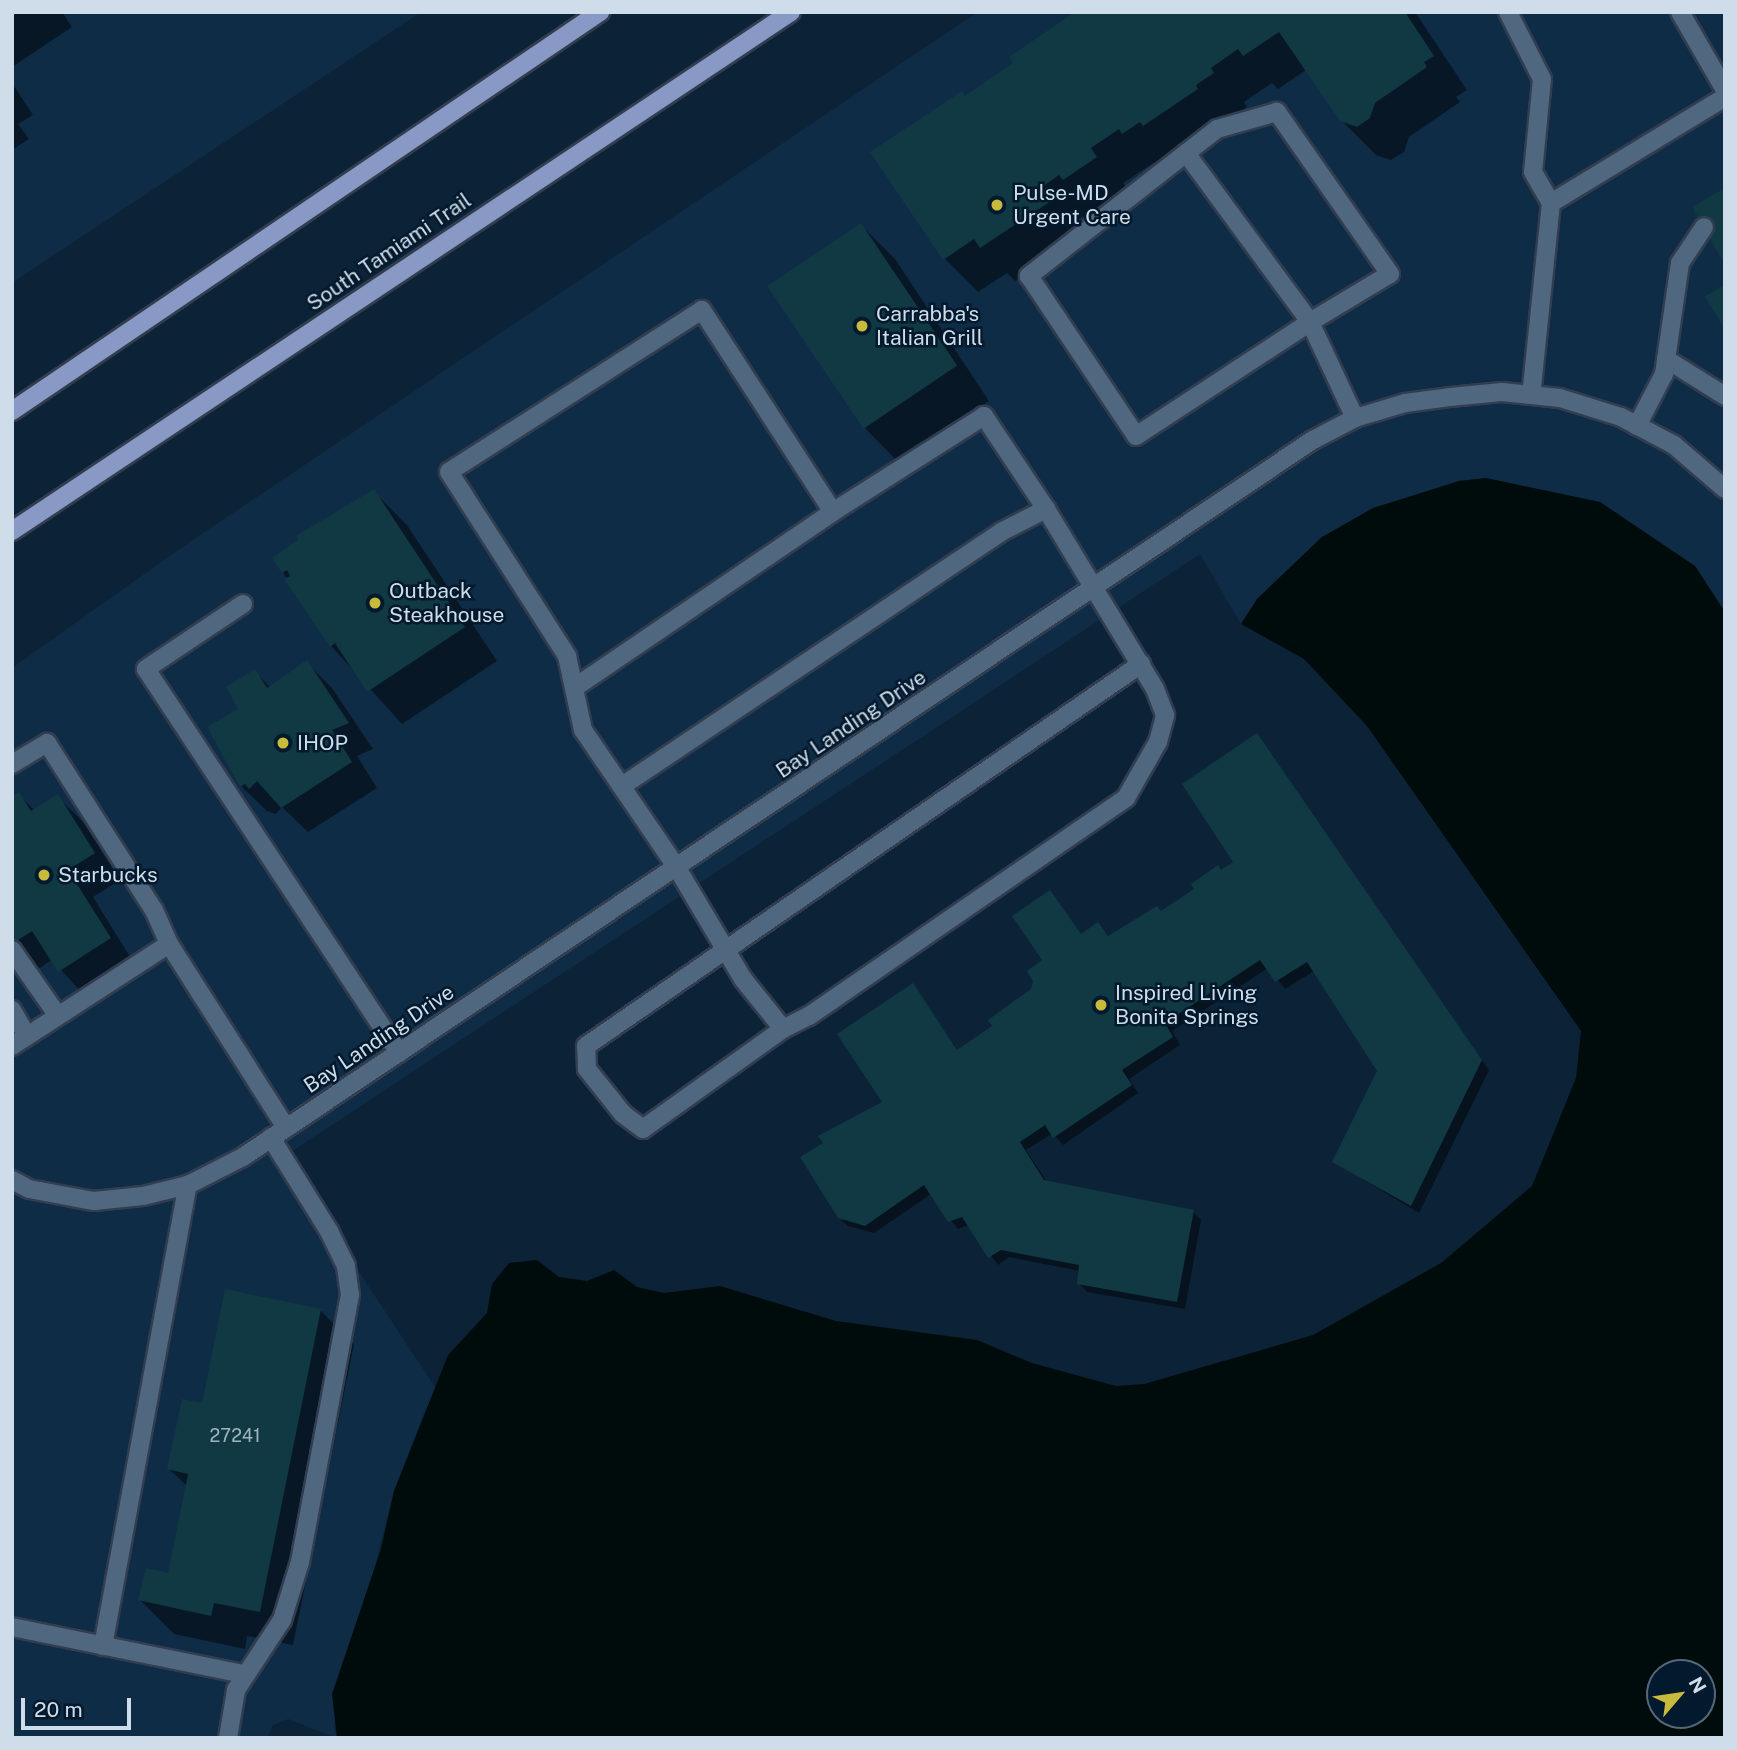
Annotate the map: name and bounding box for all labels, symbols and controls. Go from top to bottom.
place label: Pulse-MD Urgent Care [1013,180,1131,230]
street label: South Tamiami Trail [302,188,476,316]
marker: Pulse-MD Urgent Care [987,195,1007,215]
place label: Carrabba's Italian Grill [876,301,983,351]
marker: Carrabba's Italian Grill [854,318,870,334]
place label: Outback Steakhouse [389,578,504,628]
marker: Outback Steakhouse [367,595,383,611]
street label: Bay Landing Drive [771,664,931,784]
place label: IHOP [297,730,348,756]
marker: IHOP [275,735,291,751]
place label: Starbucks [58,862,158,888]
marker: Starbucks [36,867,52,883]
street label: Bay Landing Drive [299,979,459,1099]
place label: Inspired Living Bonita Springs [1115,980,1259,1030]
marker: Inspired Living Bonita Springs [1093,997,1109,1013]
house number: 27241 [209,1425,261,1447]
north arrow [1646,1659,1716,1729]
text: N [1684,1673,1711,1697]
scale bar [24,1684,135,1728]
text: 20 m [34,1697,83,1722]

